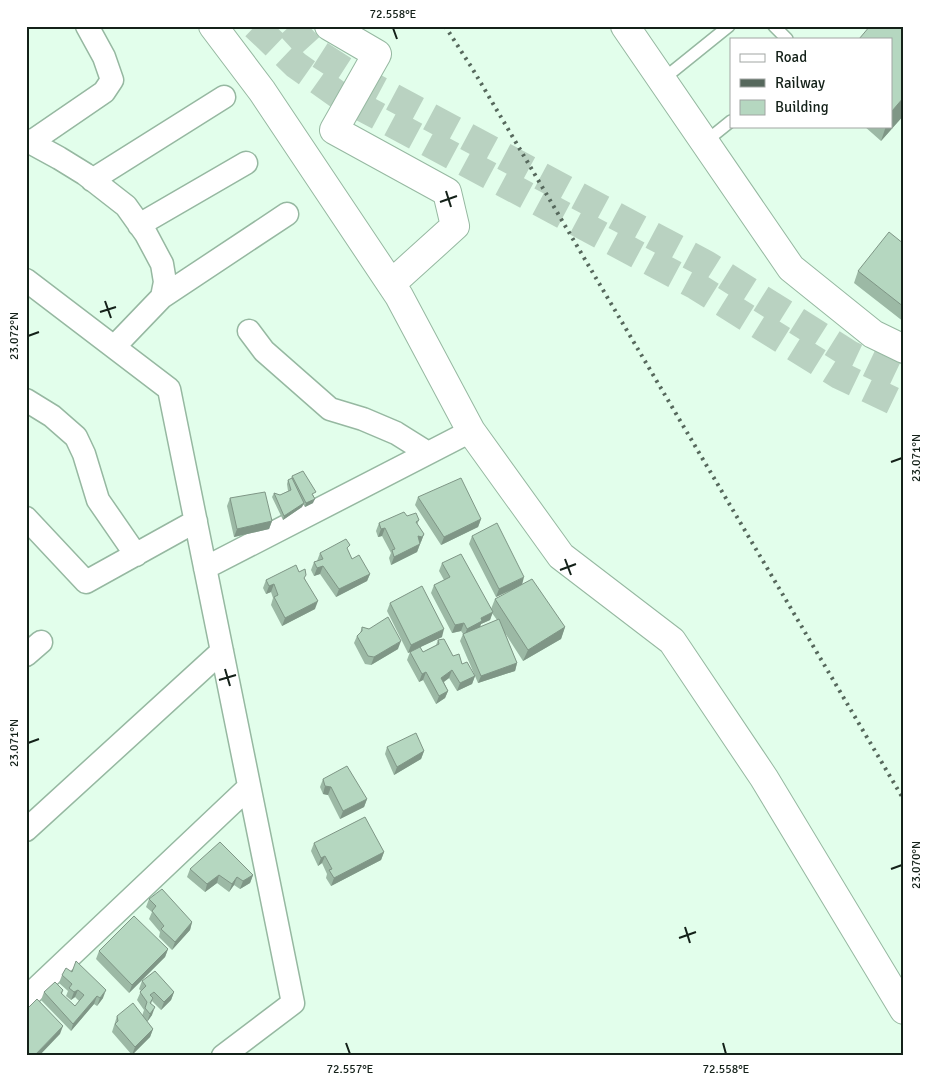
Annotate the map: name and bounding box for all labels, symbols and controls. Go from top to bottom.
text: 72.558°E [370,7,417,22]
legend [730,38,892,128]
text: Road [775,48,807,66]
text: Railway [775,74,825,92]
text: Building [775,98,829,116]
text: 23.072°N [7,312,22,360]
text: 23.071°N [909,434,924,482]
text: 23.071°N [7,719,22,767]
text: 23.070°N [909,841,924,889]
text: 72.557°E [327,1062,374,1077]
text: 72.558°E [703,1062,750,1077]

